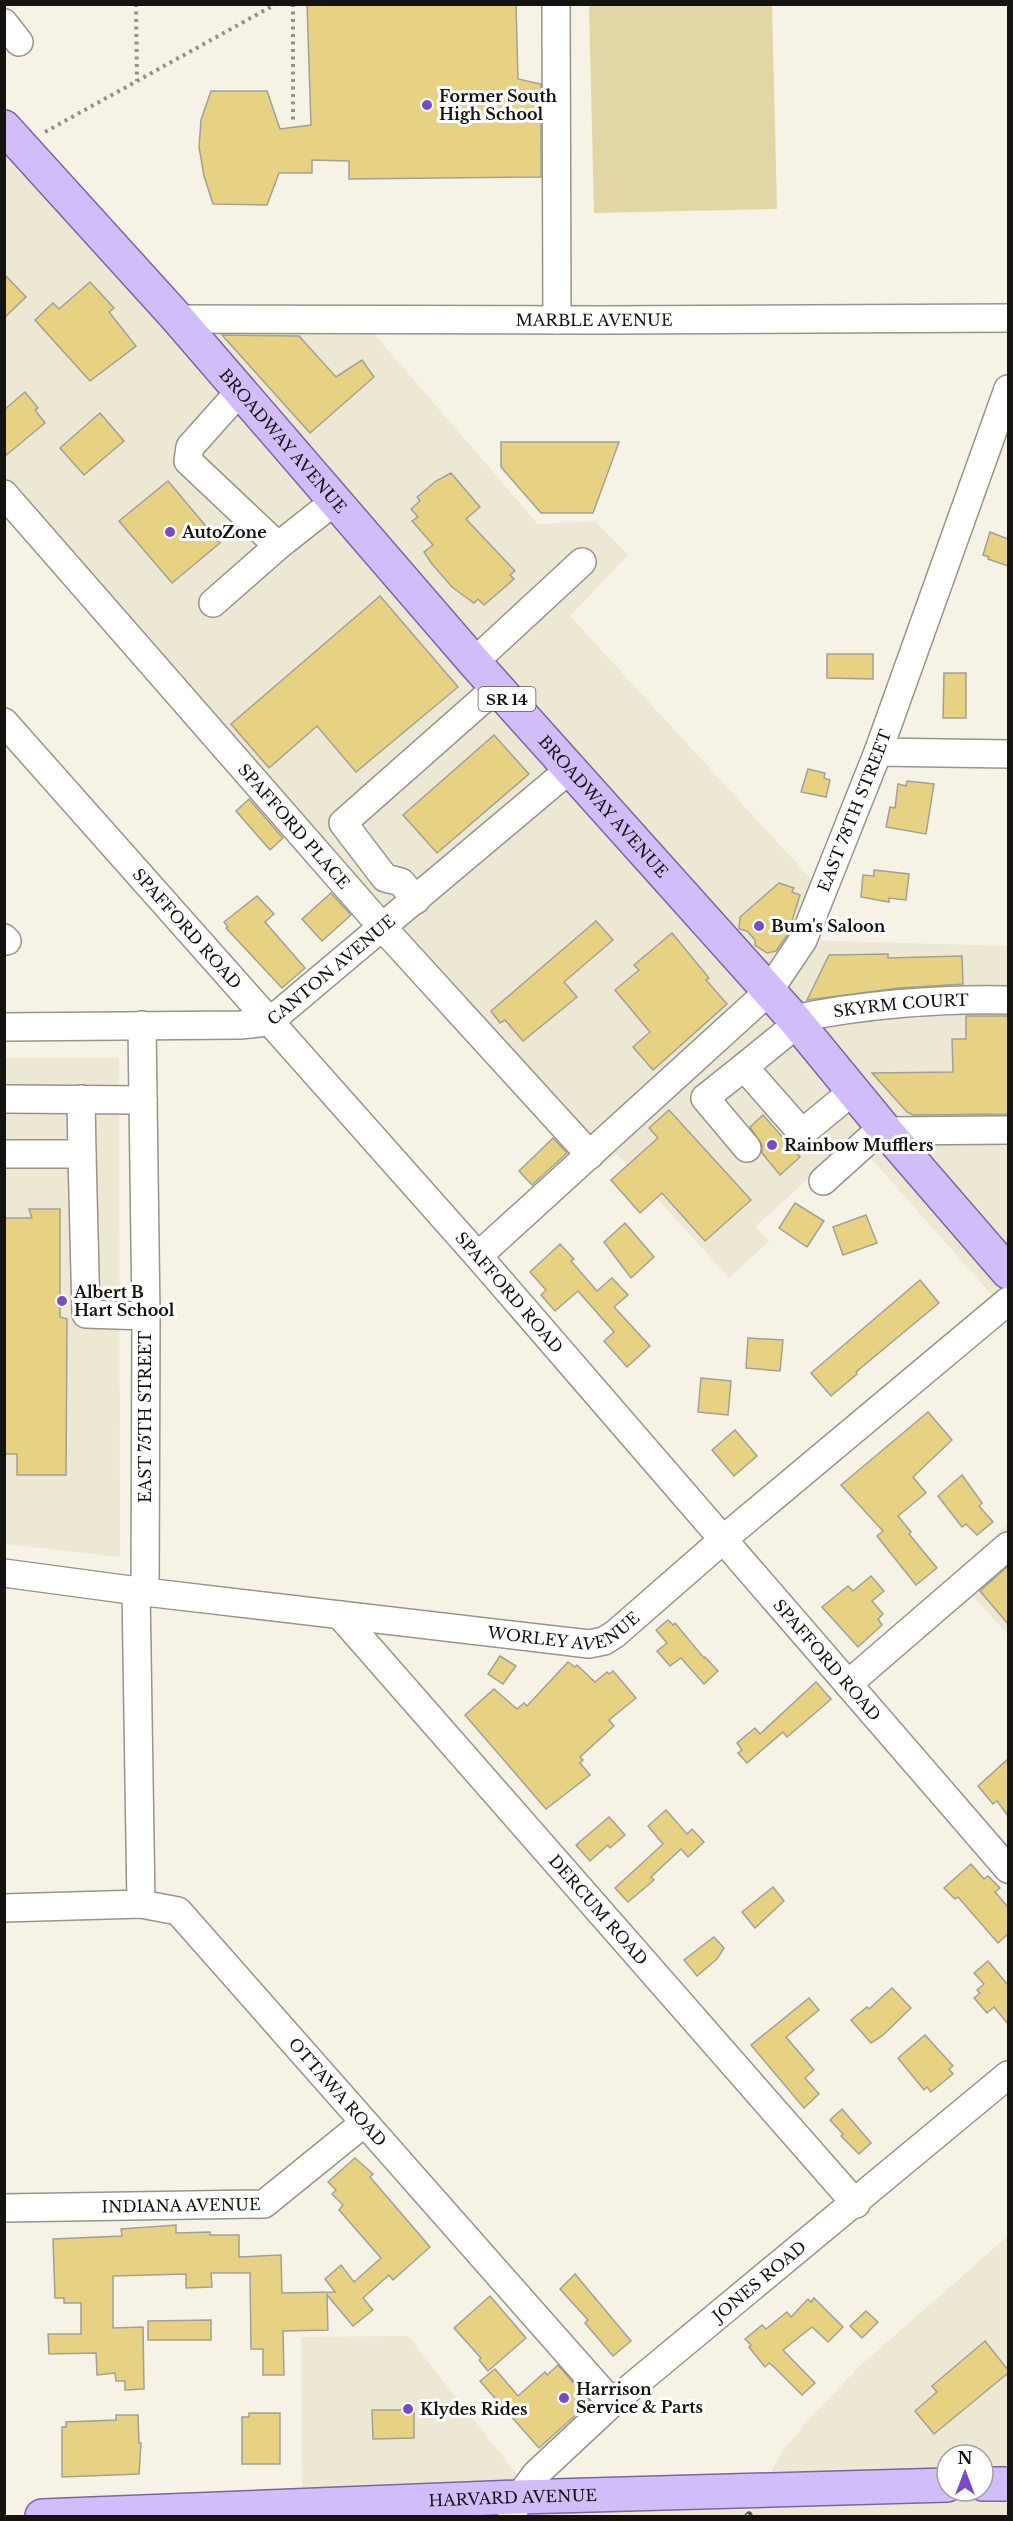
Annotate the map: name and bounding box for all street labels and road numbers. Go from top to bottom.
street label: MARBLE AVENUE [515,310,673,330]
street label: BROADWAY AVENUE [215,365,351,517]
road number: SR 14 [478,687,536,711]
street label: EAST 78TH STREET [813,727,895,895]
street label: BROADWAY AVENUE [534,731,672,882]
street label: SPAFFORD PLACE [234,759,354,893]
street label: SPAFFORD ROAD [129,864,246,993]
street label: CANTON AVENUE [263,911,399,1029]
street label: SKYRM COURT [832,990,969,1022]
street label: SPAFFORD ROAD [451,1228,567,1357]
street label: EAST 75TH STREET [135,1331,155,1503]
street label: SPAFFORD ROAD [769,1595,885,1725]
street label: WORLEY AVENUE [486,1607,643,1655]
street label: DERCUM ROAD [545,1851,652,1969]
street label: OTTAWA ROAD [284,2034,391,2150]
street label: INDIANA AVENUE [101,2194,261,2216]
street label: JONES ROAD [707,2237,810,2327]
street label: HARVARD AVENUE [428,2485,597,2511]

